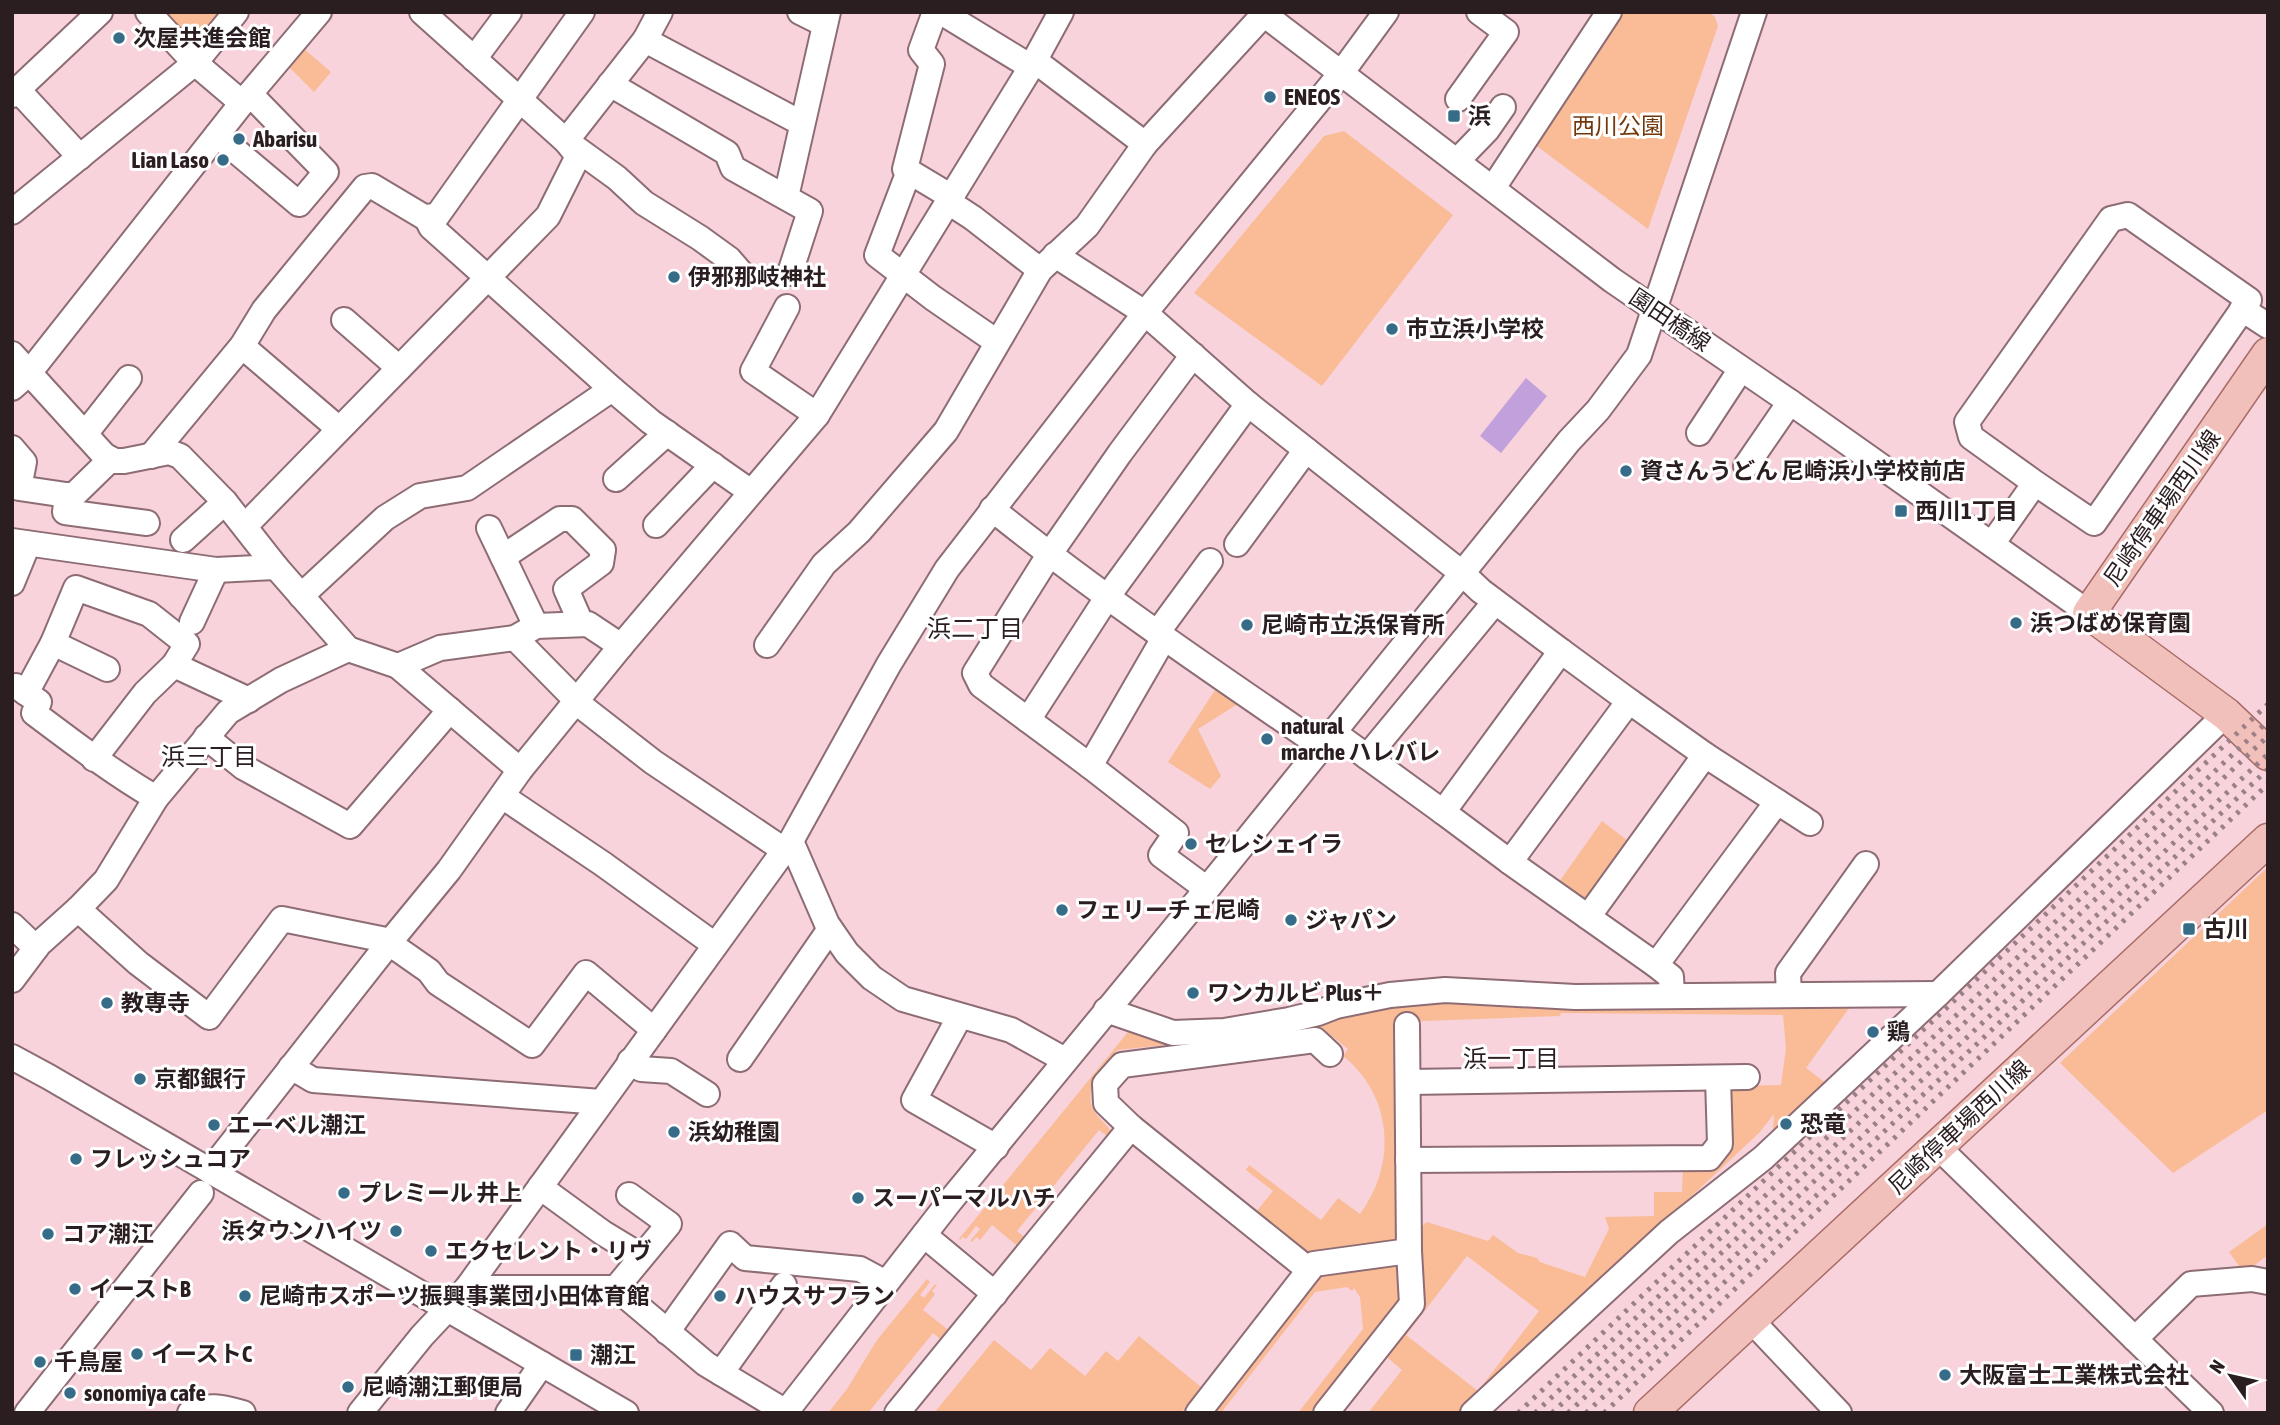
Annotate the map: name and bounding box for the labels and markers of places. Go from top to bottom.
place label: 次屋共進会館 [133,25,271,51]
marker: 次屋共進会館 [111,30,127,46]
place label: ENEOS [1284,84,1341,110]
marker: ENEOS [1262,89,1278,105]
place label: 浜 [1468,103,1491,129]
marker: 浜 [1446,108,1462,124]
place label: Abarisu [252,126,317,152]
marker: Abarisu [231,131,247,147]
place label: Lian Laso [131,147,209,173]
marker: Lian Laso [215,152,231,168]
place label: 伊邪那岐神社 [688,264,826,290]
marker: 伊邪那岐神社 [666,269,682,285]
place label: 市立浜小学校 [1406,316,1544,342]
marker: 市立浜小学校 [1384,321,1400,337]
place label: 資さんうどん 尼崎浜小学校前店 [1640,458,1965,484]
marker: 資さんうどん 尼崎浜小学校前店 [1618,463,1634,479]
place label: 西川1丁目 [1915,498,2018,524]
marker: 西川1丁目 [1893,503,1909,519]
place label: 浜つばめ保育園 [2030,610,2191,636]
place label: 尼崎市立浜保育所 [1261,612,1445,638]
marker: 浜つばめ保育園 [2008,615,2024,631]
marker: 尼崎市立浜保育所 [1239,617,1255,633]
place label: natural marche ハレバレ [1281,713,1440,765]
marker: natural marche ハレバレ [1259,731,1275,747]
place label: セレシェイラ [1205,831,1343,857]
marker: セレシェイラ [1183,836,1199,852]
place label: フェリーチェ尼崎 [1076,897,1260,923]
marker: フェリーチェ尼崎 [1054,902,1070,918]
place label: ジャパン [1305,907,1397,933]
marker: ジャパン [1283,912,1299,928]
place label: 古川 [2203,916,2249,942]
marker: 古川 [2181,921,2197,937]
place label: ワンカルビ Plus＋ [1207,980,1385,1006]
marker: ワンカルビ Plus＋ [1185,985,1201,1001]
place label: 教専寺 [121,990,190,1016]
marker: 教専寺 [99,995,115,1011]
place label: 鶏 [1887,1019,1910,1045]
marker: 鶏 [1865,1024,1881,1040]
place label: 京都銀行 [154,1066,246,1092]
marker: 京都銀行 [132,1071,148,1087]
place label: 恐竜 [1800,1111,1846,1137]
place label: エーベル潮江 [228,1112,366,1138]
marker: 恐竜 [1778,1116,1794,1132]
marker: エーベル潮江 [206,1117,222,1133]
place label: 浜幼稚園 [688,1119,780,1145]
marker: 浜幼稚園 [666,1124,682,1140]
place label: フレッシュコア [90,1146,251,1172]
marker: フレッシュコア [68,1151,84,1167]
place label: プレミール 井上 [358,1180,522,1206]
marker: プレミール 井上 [336,1185,352,1201]
place label: スーパーマルハチ [872,1185,1056,1211]
marker: スーパーマルハチ [850,1190,866,1206]
place label: 浜タウンハイツ [221,1218,382,1244]
place label: コア潮江 [62,1221,154,1247]
marker: 浜タウンハイツ [388,1223,404,1239]
marker: コア潮江 [40,1226,56,1242]
place label: エクセレント・リヴ [445,1238,652,1264]
marker: エクセレント・リヴ [423,1243,439,1259]
place label: イーストB [89,1276,191,1302]
marker: イーストB [67,1281,83,1297]
place label: 尼崎市スポーツ振興事業団小田体育館 [259,1283,650,1309]
place label: ハウスサフラン [734,1283,895,1309]
marker: 尼崎市スポーツ振興事業団小田体育館 [237,1288,253,1304]
marker: ハウスサフラン [712,1288,728,1304]
place label: イーストC [151,1341,253,1367]
place label: 潮江 [590,1342,636,1368]
marker: イーストC [129,1346,145,1362]
marker: 潮江 [568,1347,584,1363]
place label: 千鳥屋 [54,1349,123,1375]
marker: 千鳥屋 [32,1354,48,1370]
place label: 大阪富士工業株式会社 [1959,1362,2189,1388]
marker: 大阪富士工業株式会社 [1937,1367,1953,1383]
place label: 尼崎潮江郵便局 [362,1374,523,1400]
marker: 尼崎潮江郵便局 [340,1379,356,1395]
place label: sonomiya cafe [84,1380,206,1406]
marker: sonomiya cafe [62,1385,78,1401]

